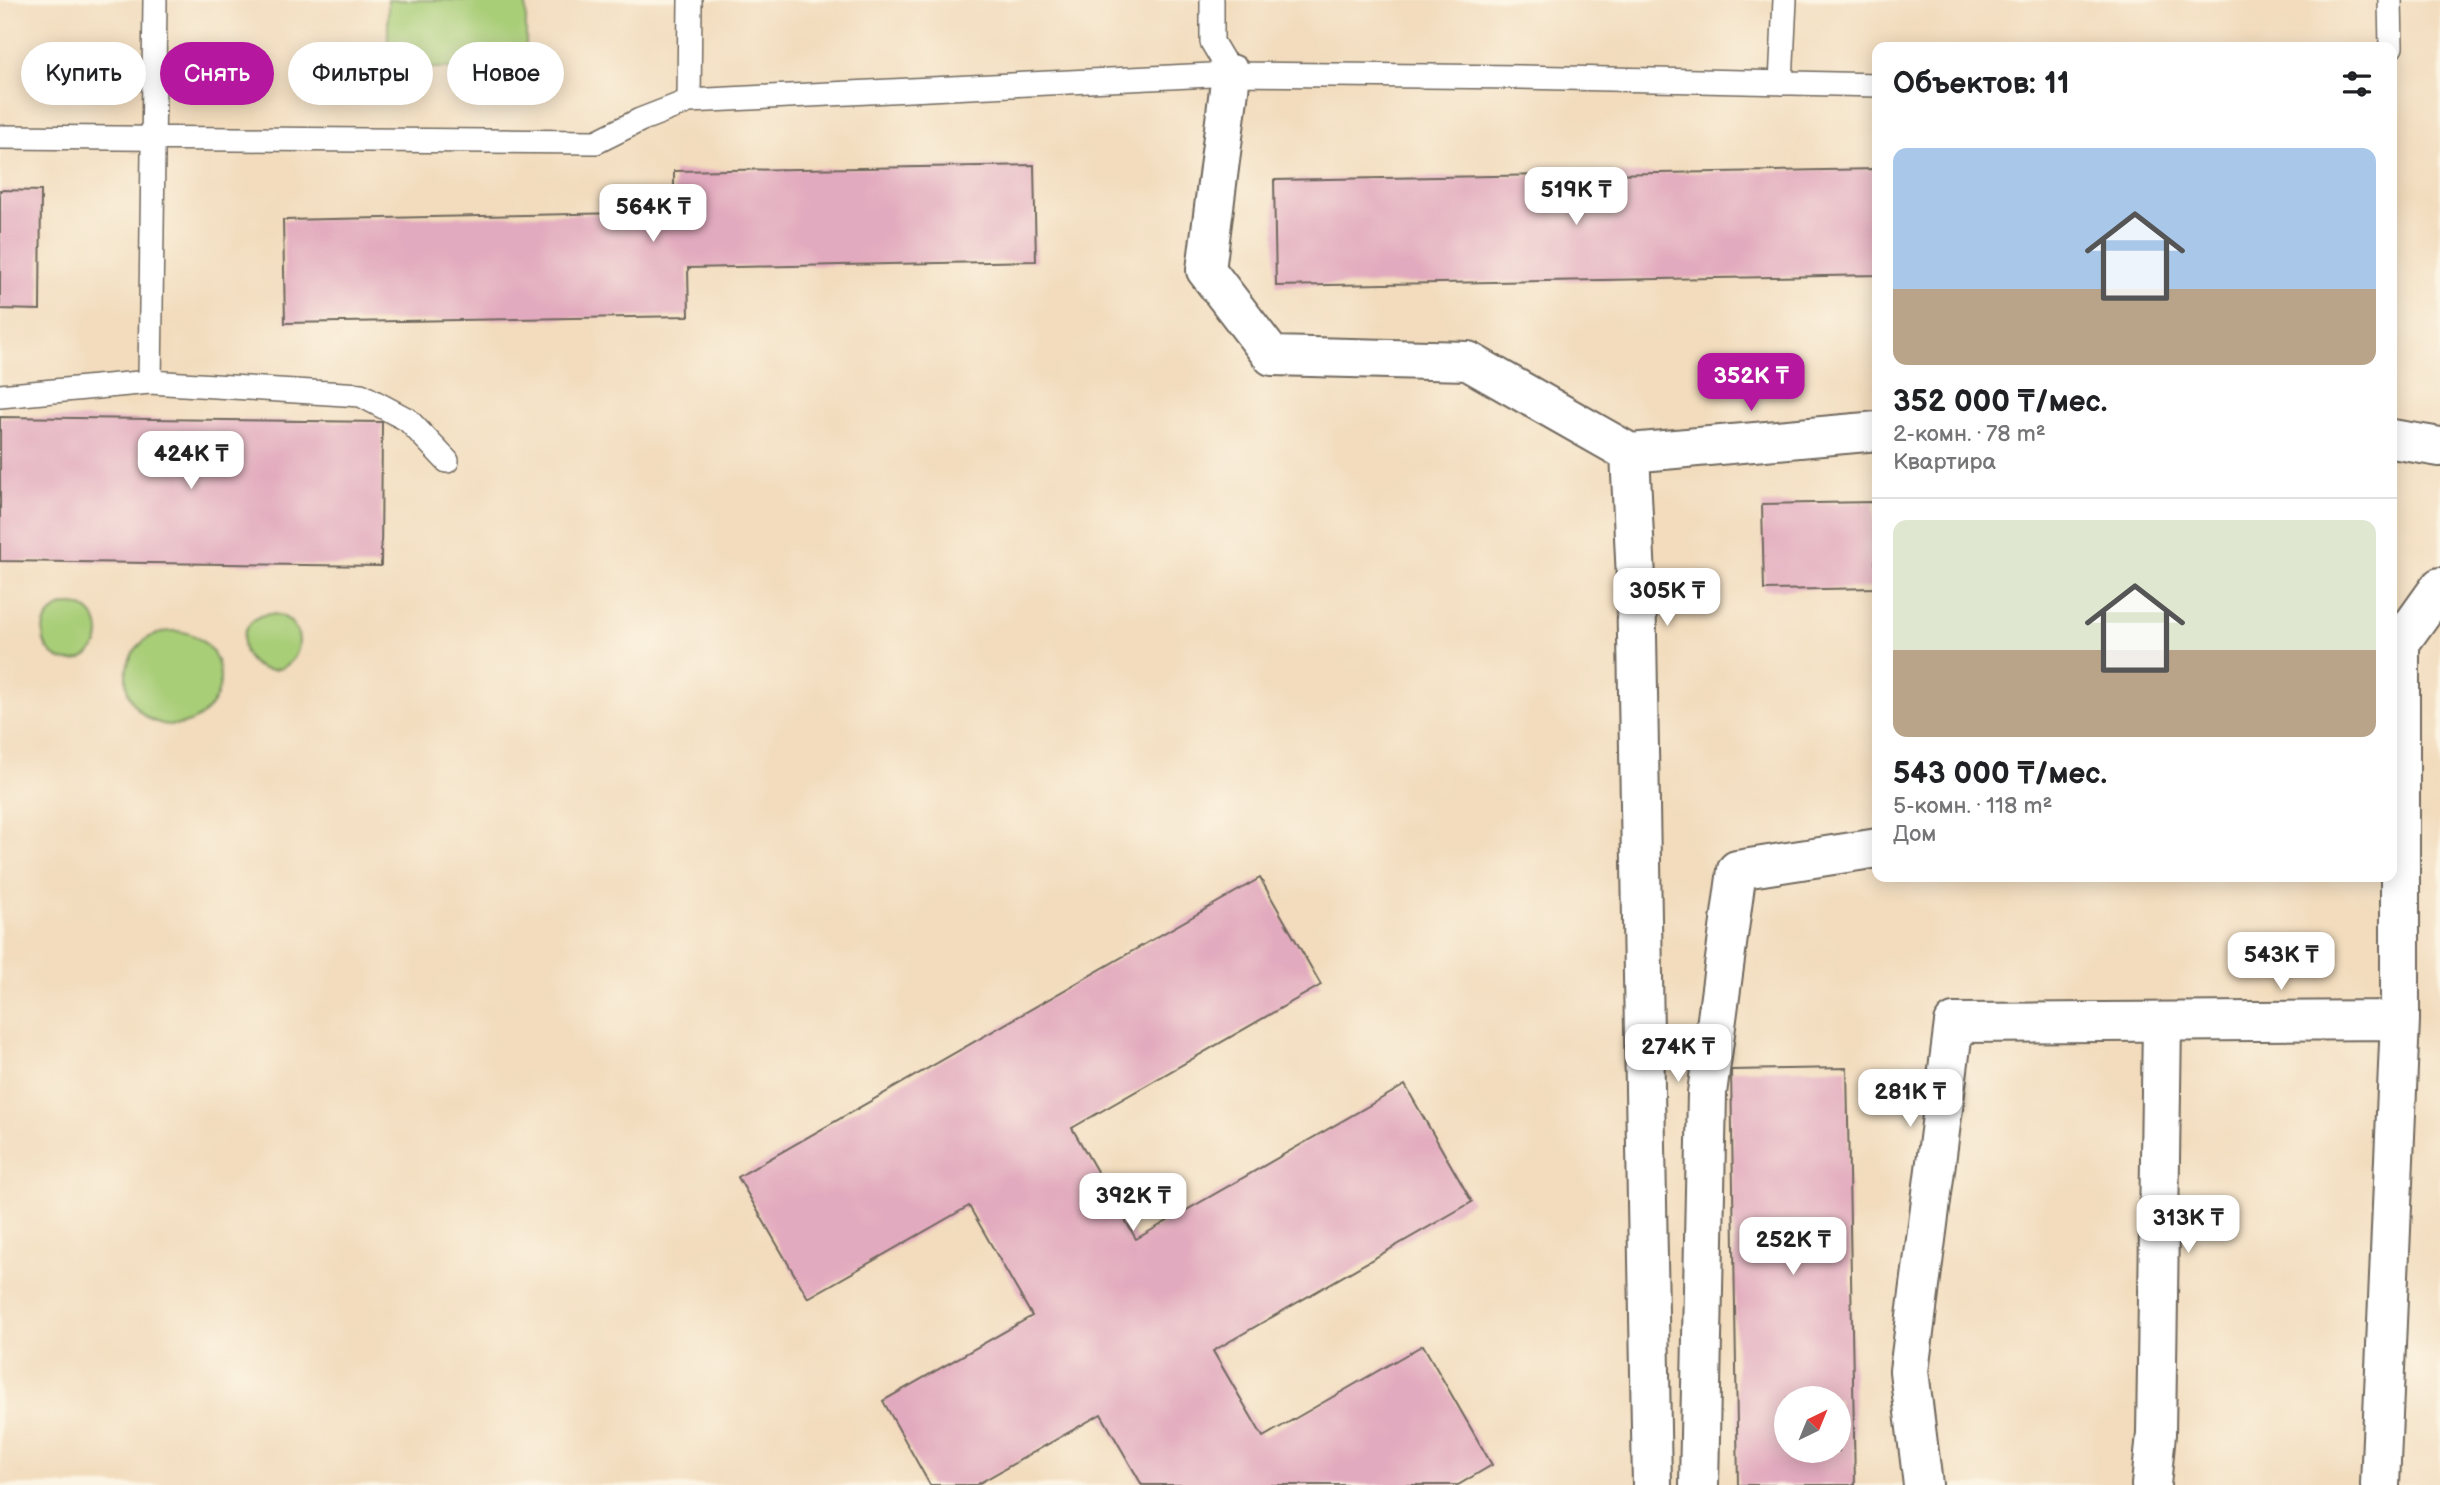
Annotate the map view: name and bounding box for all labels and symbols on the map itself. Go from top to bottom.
pin: 519K ₸ [1519,168,1633,227]
pin: 564K ₸ [596,184,710,244]
pin: 352K ₸ [1694,354,1808,413]
pin: 424K ₸ [134,432,248,491]
pin: 305K ₸ [1610,568,1724,628]
pin: 543K ₸ [2224,932,2338,992]
pin: 274K ₸ [1621,1024,1735,1084]
pin: 281K ₸ [1853,1070,1967,1129]
pin: 392K ₸ [1076,1174,1190,1233]
pin: 313K ₸ [2131,1196,2245,1255]
pin: 252K ₸ [1736,1218,1850,1277]
north arrow [1774,1386,1852,1463]

